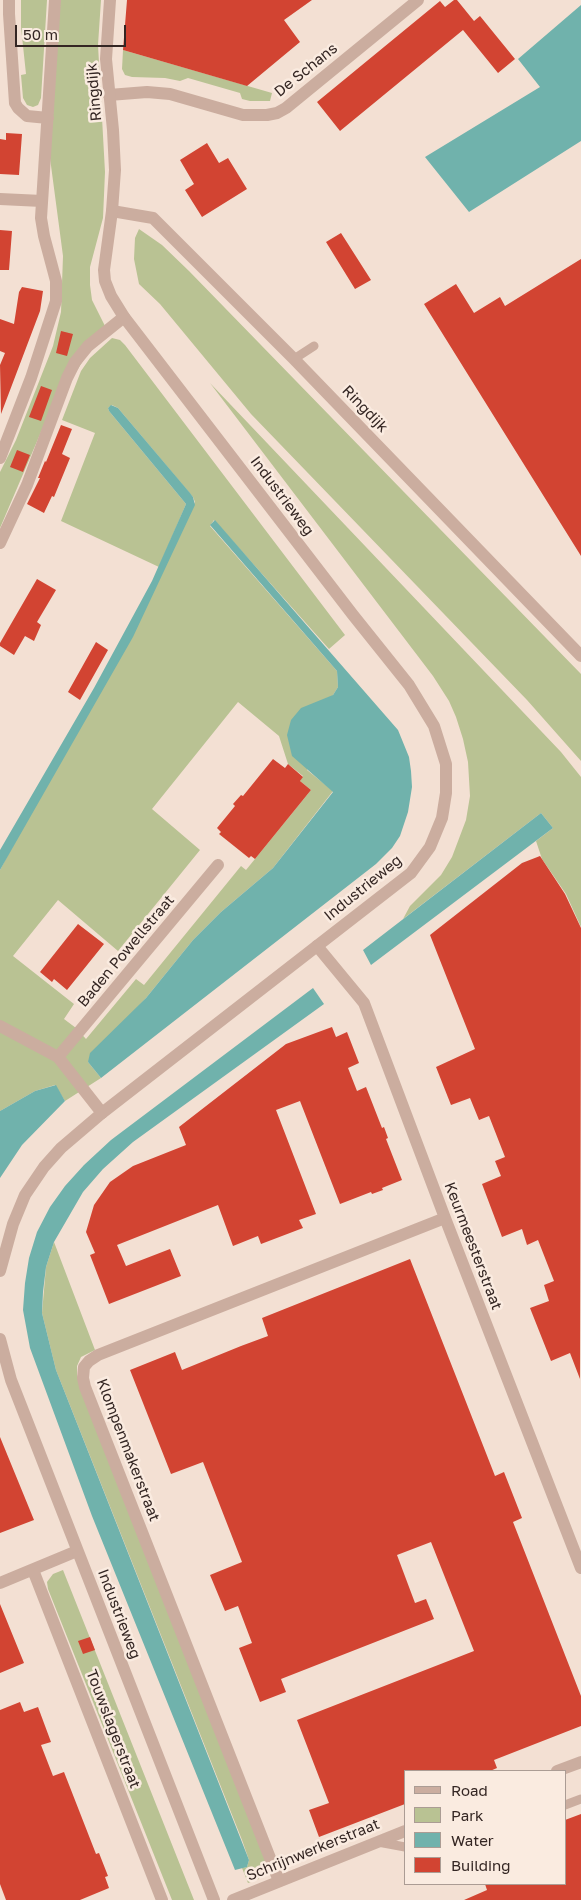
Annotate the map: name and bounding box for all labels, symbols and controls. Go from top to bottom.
scale bar [18,15,129,47]
text: 50 m [23,25,58,43]
street label: De Schans [271,39,341,101]
street label: Ringdijk [82,62,106,122]
street label: Ringdijk [338,382,392,436]
street label: Industrieweg [246,453,318,539]
street label: Industrieweg [321,851,405,925]
street label: Baden Powellstraat [74,891,178,1011]
street label: Keurmeesterstraat [440,1180,506,1312]
street label: Klompenmakerstraat [93,1376,163,1524]
street label: Industrieweg [94,1567,144,1661]
street label: Touwslagerstraat [82,1667,144,1791]
legend [404,1770,566,1885]
text: Road [451,1781,488,1799]
text: Park [451,1806,483,1824]
street label: Schrijnwerkerstraat [244,1815,382,1885]
text: Water [451,1831,494,1849]
text: Building [451,1856,511,1874]

